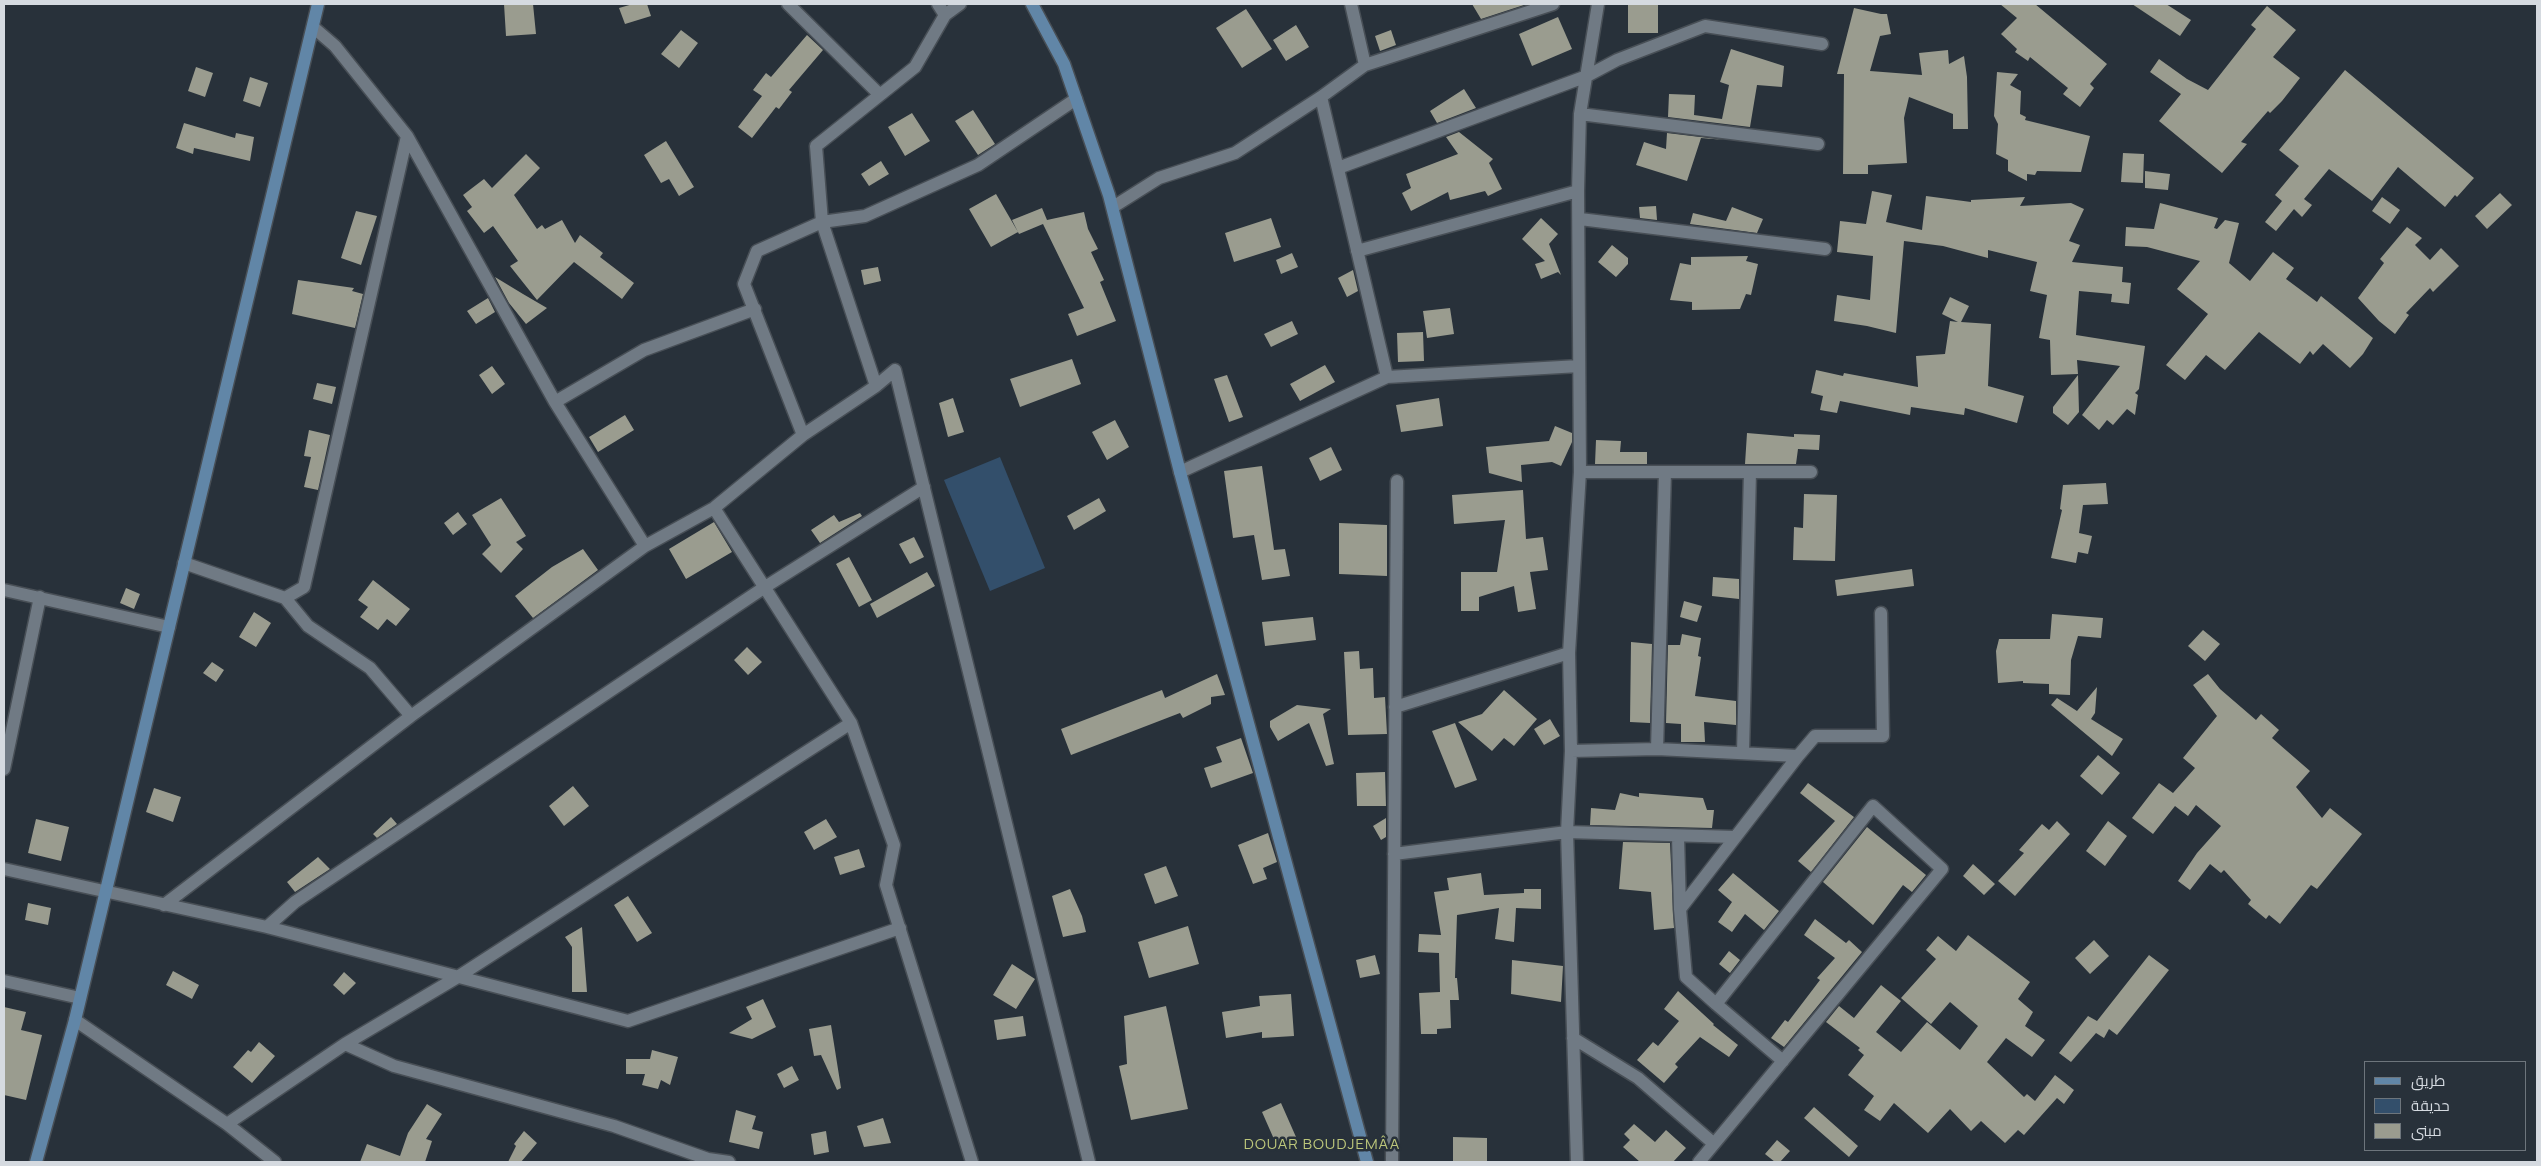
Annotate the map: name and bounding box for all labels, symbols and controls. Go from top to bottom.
legend [2364,1061,2526,1151]
text: طريق [2411,1070,2445,1091]
text: حديقة [2411,1095,2450,1116]
text: مبنى [2411,1120,2442,1141]
district label: DOUAR BOUDJEMÂA [1242,1136,1402,1154]

